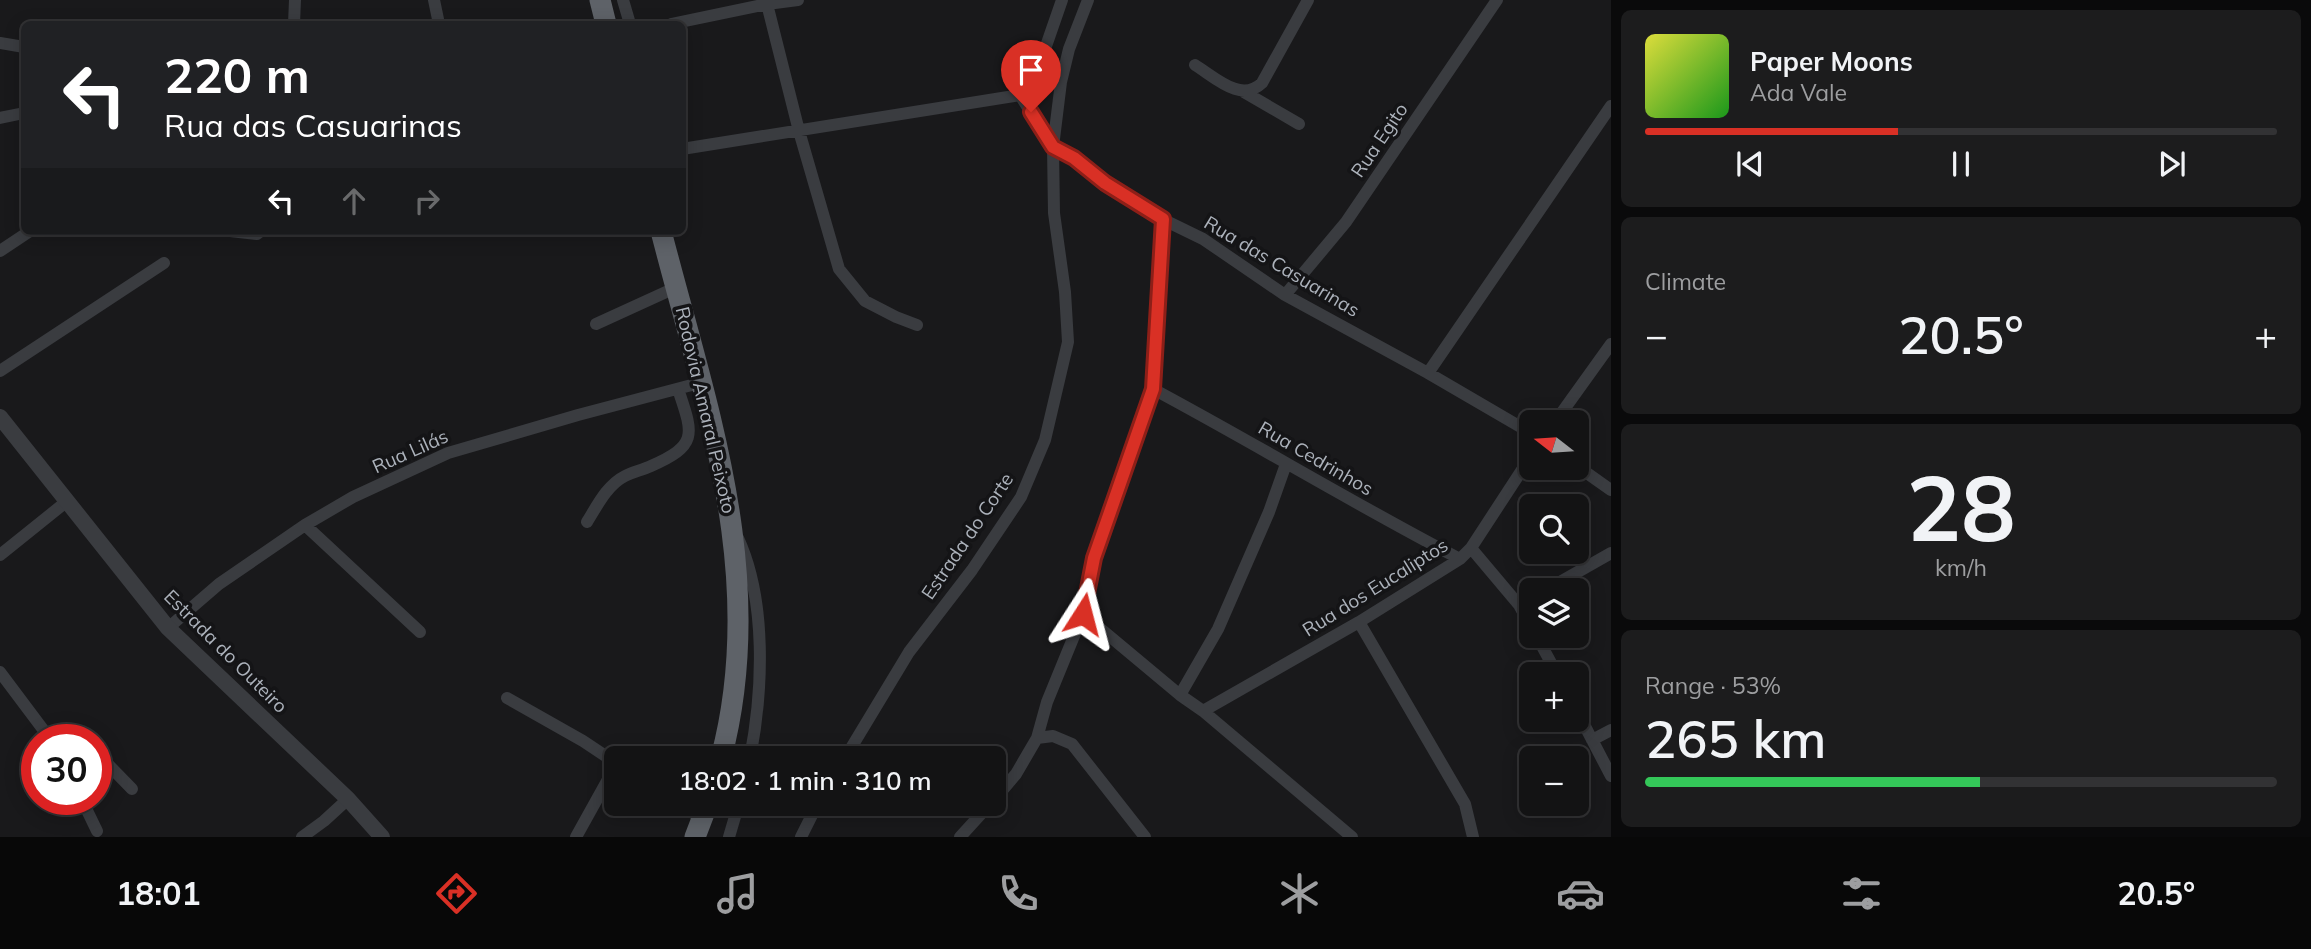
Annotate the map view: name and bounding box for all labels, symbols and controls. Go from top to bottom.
pin [1001,40,1061,112]
text: 220 m [164,44,310,105]
text: Paper Moons [1750,45,1913,78]
icon: left [49,49,140,140]
icon: arrive [1012,51,1050,89]
text: Ada Vale [1750,78,1847,107]
street label: Rua Egito [1345,98,1413,182]
text: Rua das Casuarinas [164,105,462,145]
icon: previous [1731,145,1769,183]
icon: pause [1942,145,1980,183]
icon: next [2153,145,2191,183]
icon: left [262,182,300,220]
icon: ahead [335,182,373,220]
icon: right [408,182,446,220]
street label: Rua das Casuarinas [1200,210,1364,322]
text: Climate [1645,267,1726,296]
text: 20.5° [1898,302,2024,367]
street label: Rodovia Amaral Peixoto [671,304,741,516]
text: − [1645,311,1668,359]
text: + [2254,311,2277,359]
north arrow [1519,410,1589,480]
map controls [1519,410,1589,816]
street label: Rua Cedrinhos [1254,415,1378,501]
street label: Rua Lilás [368,424,452,478]
text: 28 [1906,450,2016,564]
street label: Estrada do Corte [916,468,1018,604]
button: search [1519,494,1589,564]
street label: Rua dos Eucaliptos [1298,533,1452,641]
text: km/h [1935,553,1987,582]
position arrow [1046,577,1120,651]
button: layers [1519,578,1589,648]
street label: Estrada do Outeiro [159,584,293,718]
button: + [1519,662,1589,732]
text: Range · 53% [1645,671,1781,700]
text: 265 km [1645,706,1826,771]
speed limit sign: 30 [21,724,112,815]
button: − [1519,746,1589,816]
text: 18:02 · 1 min · 310 m [678,764,932,797]
icon: directions [432,869,481,918]
icon: music [713,869,762,918]
icon: phone [994,869,1043,918]
icon: climate [1275,869,1324,918]
icon: car [1556,869,1605,918]
icon: filters [1837,869,1886,918]
text: 18:01 [116,873,201,913]
text: 20.5° [2117,873,2195,913]

